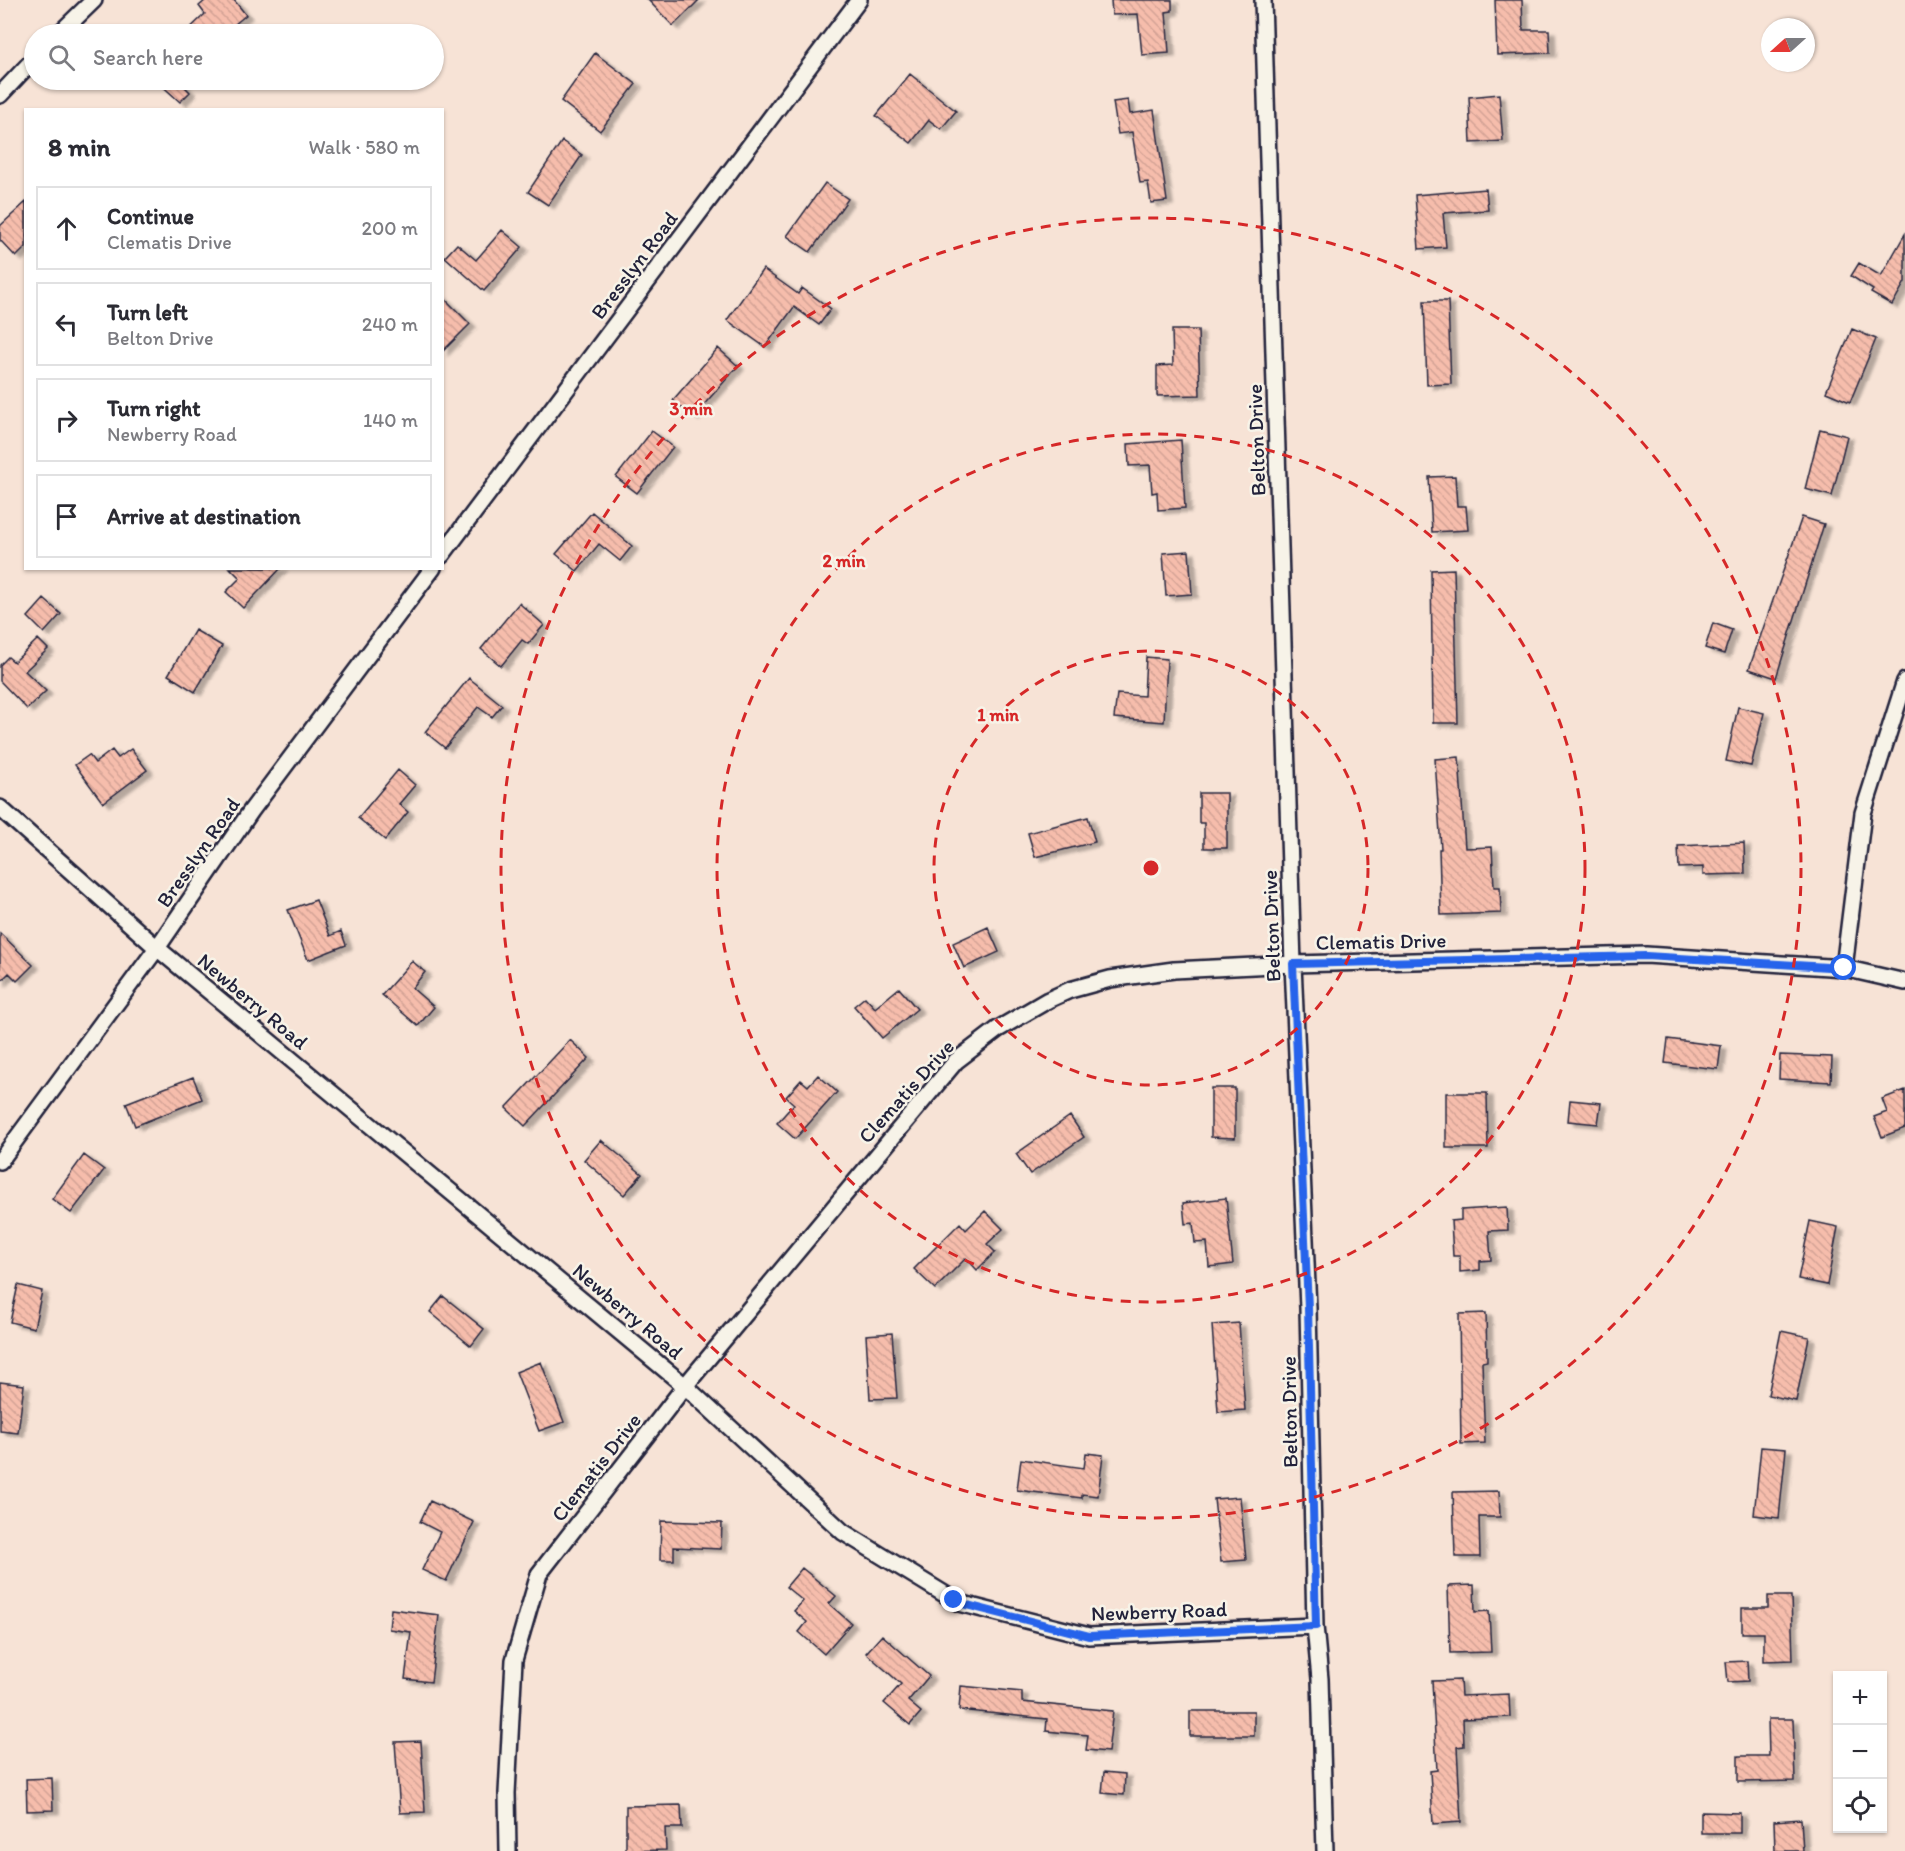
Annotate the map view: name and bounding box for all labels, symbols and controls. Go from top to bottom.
north arrow [1761,18,1815,72]
search box [24,24,444,90]
icon: search [45,41,78,74]
text: Search here [93,44,203,71]
text: 8 min [48,131,110,163]
text: Walk · 580 m [308,135,420,159]
text: Continue [107,203,194,230]
street label: Bresslyn Road [585,206,683,324]
icon: ahead [50,212,83,245]
text: 200 m [362,216,418,240]
text: Clematis Drive [107,230,232,254]
text: Turn left [107,299,188,326]
icon: left [50,308,83,341]
text: 240 m [362,312,418,336]
text: Belton Drive [107,326,214,350]
street label: Belton Drive [1242,384,1270,496]
text: Turn right [107,395,201,422]
text: 3 min [669,398,713,420]
icon: right [50,404,83,437]
text: 140 m [363,408,418,432]
text: Newberry Road [107,422,237,446]
icon: arrive [50,500,83,533]
text: Arrive at destination [107,503,301,530]
text: 2 min [823,550,866,572]
text: 1 min [977,704,1019,726]
street label: Bresslyn Road [151,792,245,912]
centre of rings [1141,858,1161,878]
street label: Belton Drive [1257,870,1285,982]
street label: Clematis Drive [1315,927,1447,955]
street label: Newberry Road [193,948,314,1055]
route start [1830,954,1856,980]
street label: Clematis Drive [853,1034,959,1148]
street label: Newberry Road [568,1258,689,1365]
street label: Belton Drive [1276,1356,1302,1468]
street label: Clematis Drive [546,1408,646,1526]
route end [940,1586,966,1612]
street label: Newberry Road [1090,1596,1228,1626]
map controls [1833,1671,1887,1833]
button: + [1833,1671,1887,1725]
button: − [1833,1725,1887,1779]
button: locate [1833,1779,1887,1833]

